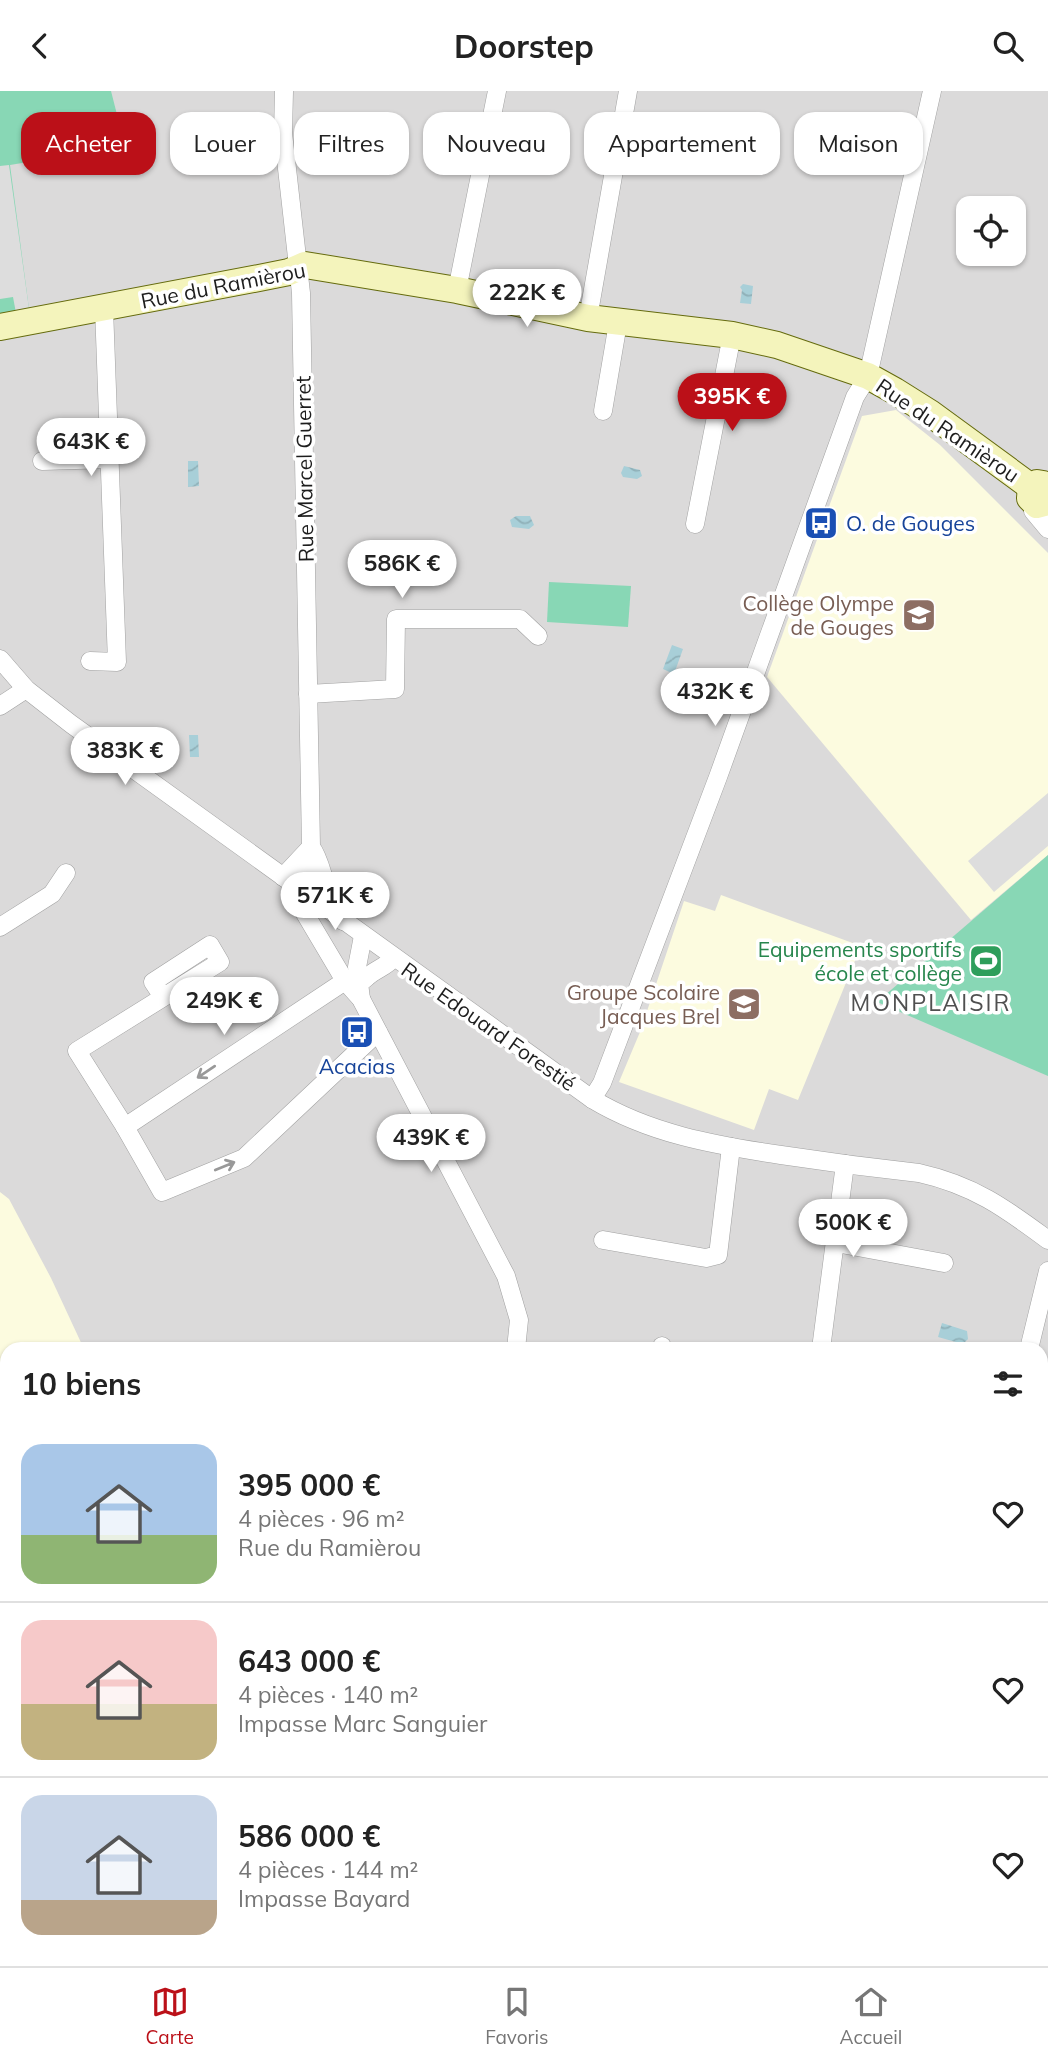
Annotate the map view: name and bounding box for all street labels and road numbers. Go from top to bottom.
street label: Rue du Ramièrou [138,256,308,314]
street label: Rue du Ramièrou [871,372,1025,488]
street label: Rue Marcel Guerret [289,376,319,562]
street label: Rue Edouard Forestié [397,956,581,1096]

